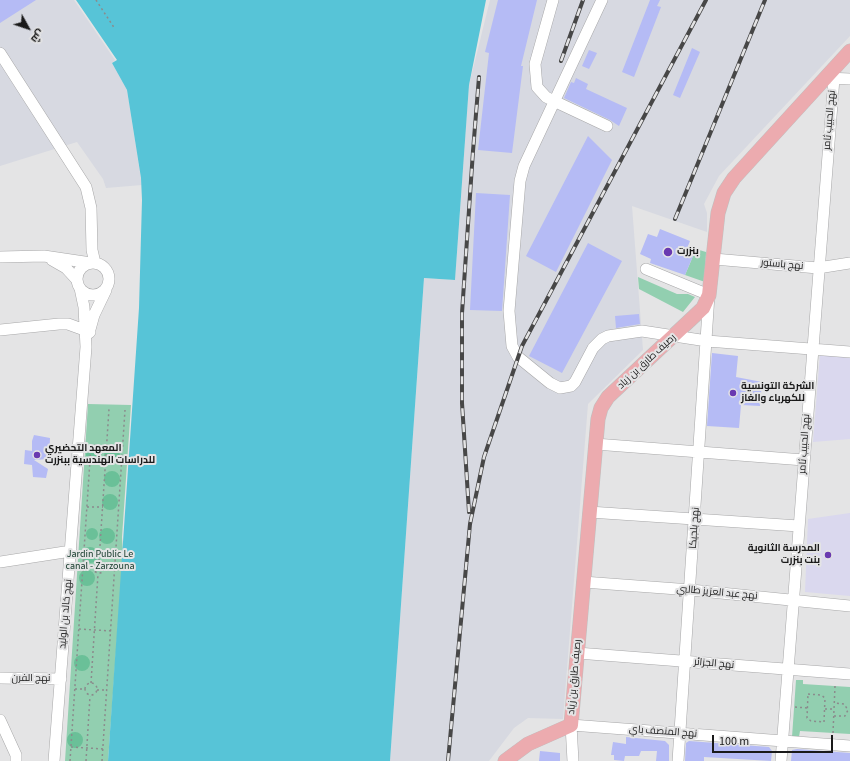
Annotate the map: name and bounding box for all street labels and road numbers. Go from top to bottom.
street label: نهج الحبيب ثامر [821,90,839,150]
street label: نهج باستور [760,257,804,273]
street label: رصيف طارق بن زياد [615,332,679,392]
street label: نهج الحبيب ثامر [797,414,813,474]
street label: نهج بلجيكا [688,507,702,549]
street label: نهج خالد بن الوليد [57,579,75,649]
street label: نهج عبد العزيز طالبي [676,583,758,603]
street label: رصيف طارق بن زياد [566,639,584,715]
street label: نهج الجزائر [693,656,735,672]
street label: نهج الفرن [11,673,51,685]
street label: نهج المنصف باي [628,724,698,740]

